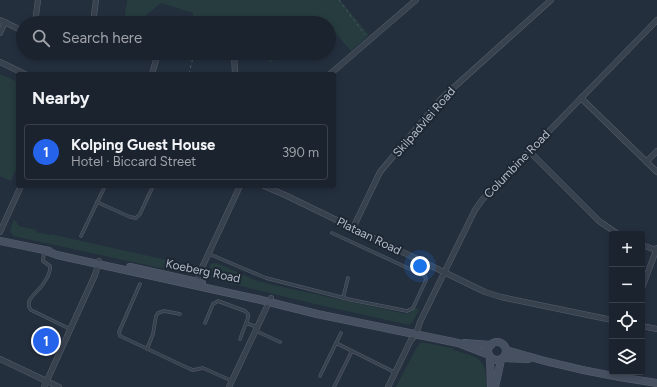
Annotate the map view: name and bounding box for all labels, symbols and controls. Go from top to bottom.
search box [16,16,336,60]
icon: search [30,27,52,49]
text: Search here [62,29,142,47]
street label: Skilpadvlei Road [390,84,458,160]
text: Nearby [32,88,90,108]
street label: Columbine Road [481,127,553,201]
text: Kolping Guest House [71,136,215,154]
text: 1 [43,145,49,160]
text: 390 m [282,145,319,160]
text: Hotel · Biccard Street [71,154,196,169]
street label: Plataan Road [335,214,403,258]
map controls [609,231,645,375]
button: + [609,231,645,267]
street label: Koeberg Road [164,256,242,286]
your location [410,256,430,276]
button: − [609,267,645,303]
button: locate [609,303,645,339]
pin: 1 [33,326,59,356]
button: layers [609,339,645,375]

